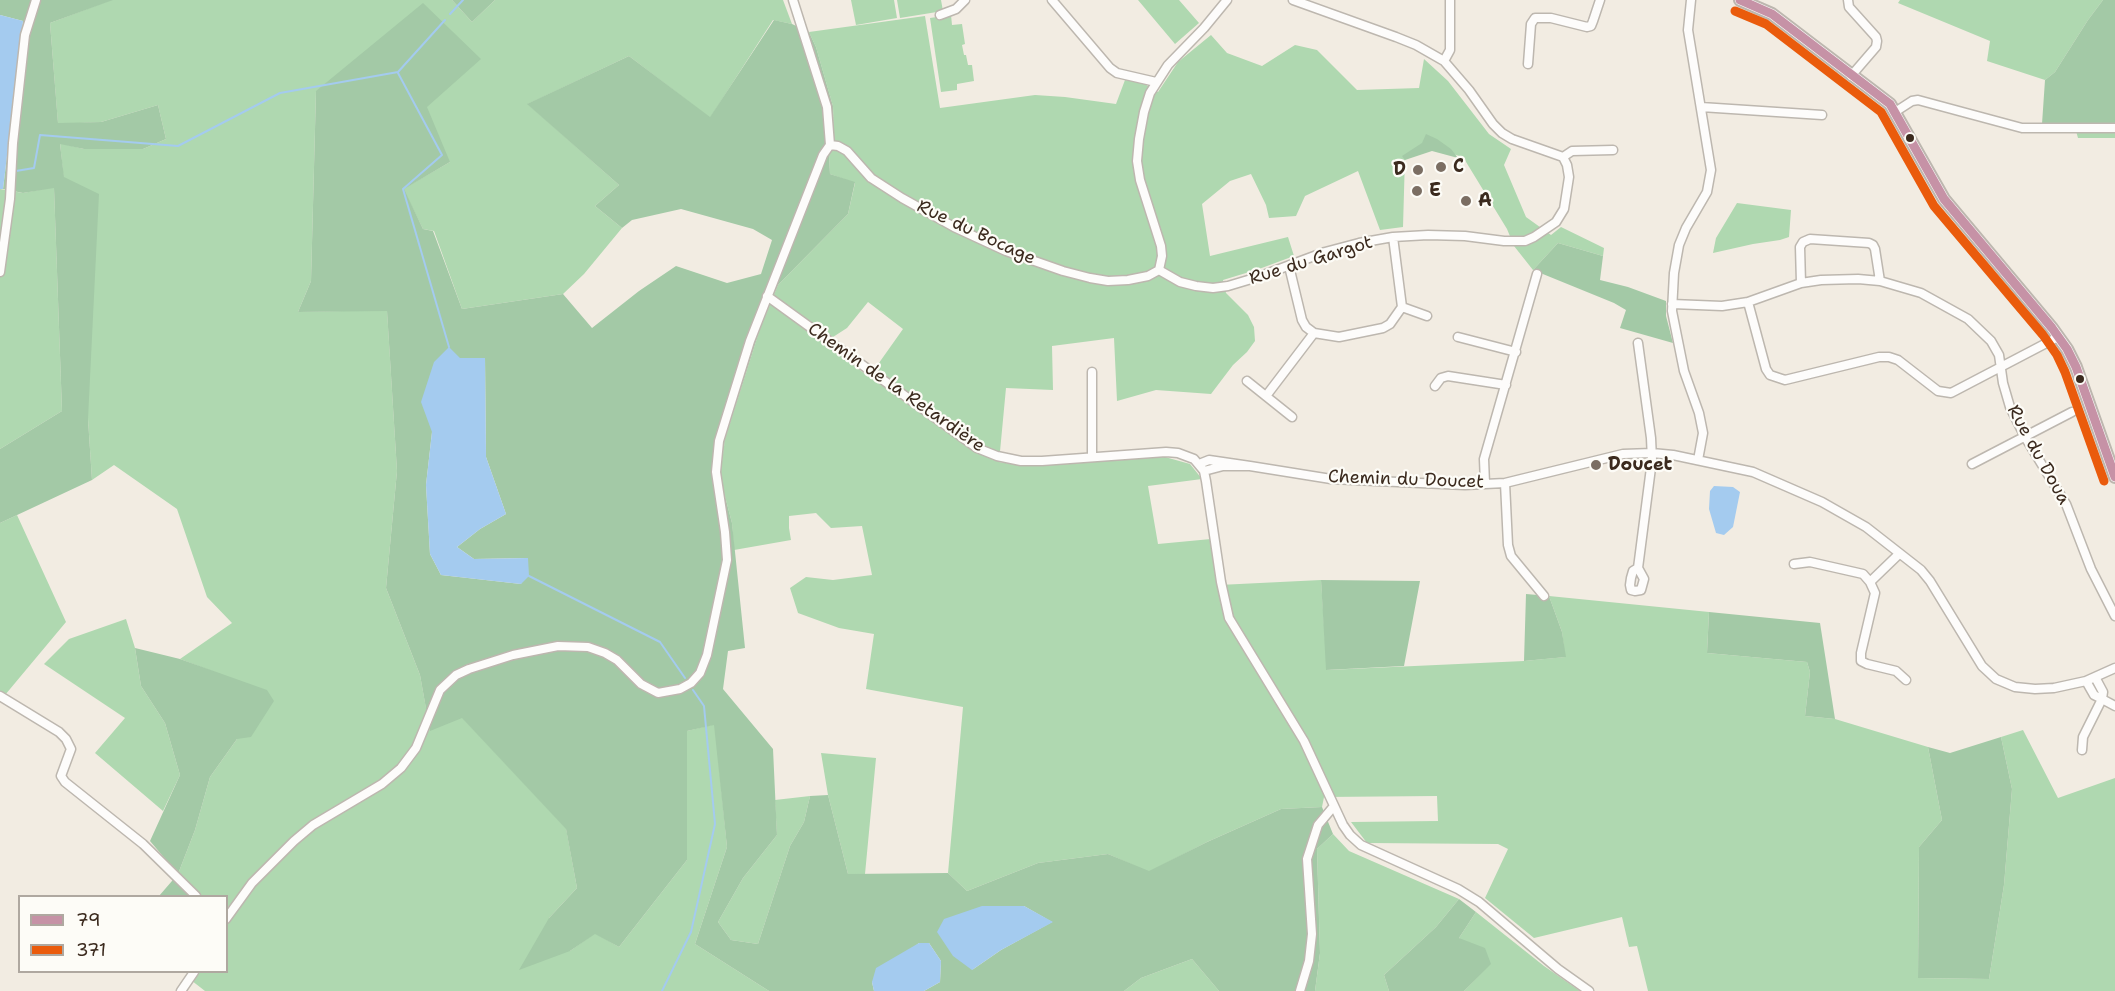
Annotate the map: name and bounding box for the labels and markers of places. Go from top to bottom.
unlabelled marker [1904,132,1916,144]
place label: C [1453,156,1464,178]
place label: D [1393,159,1406,181]
marker: C [1434,160,1448,174]
marker: D [1411,163,1425,177]
place label: E [1429,180,1441,202]
marker: E [1410,184,1424,198]
place label: A [1478,190,1492,212]
marker: A [1459,194,1473,208]
unlabelled marker [2074,373,2086,385]
place label: Doucet [1608,454,1672,476]
marker: Doucet [1589,458,1603,472]

